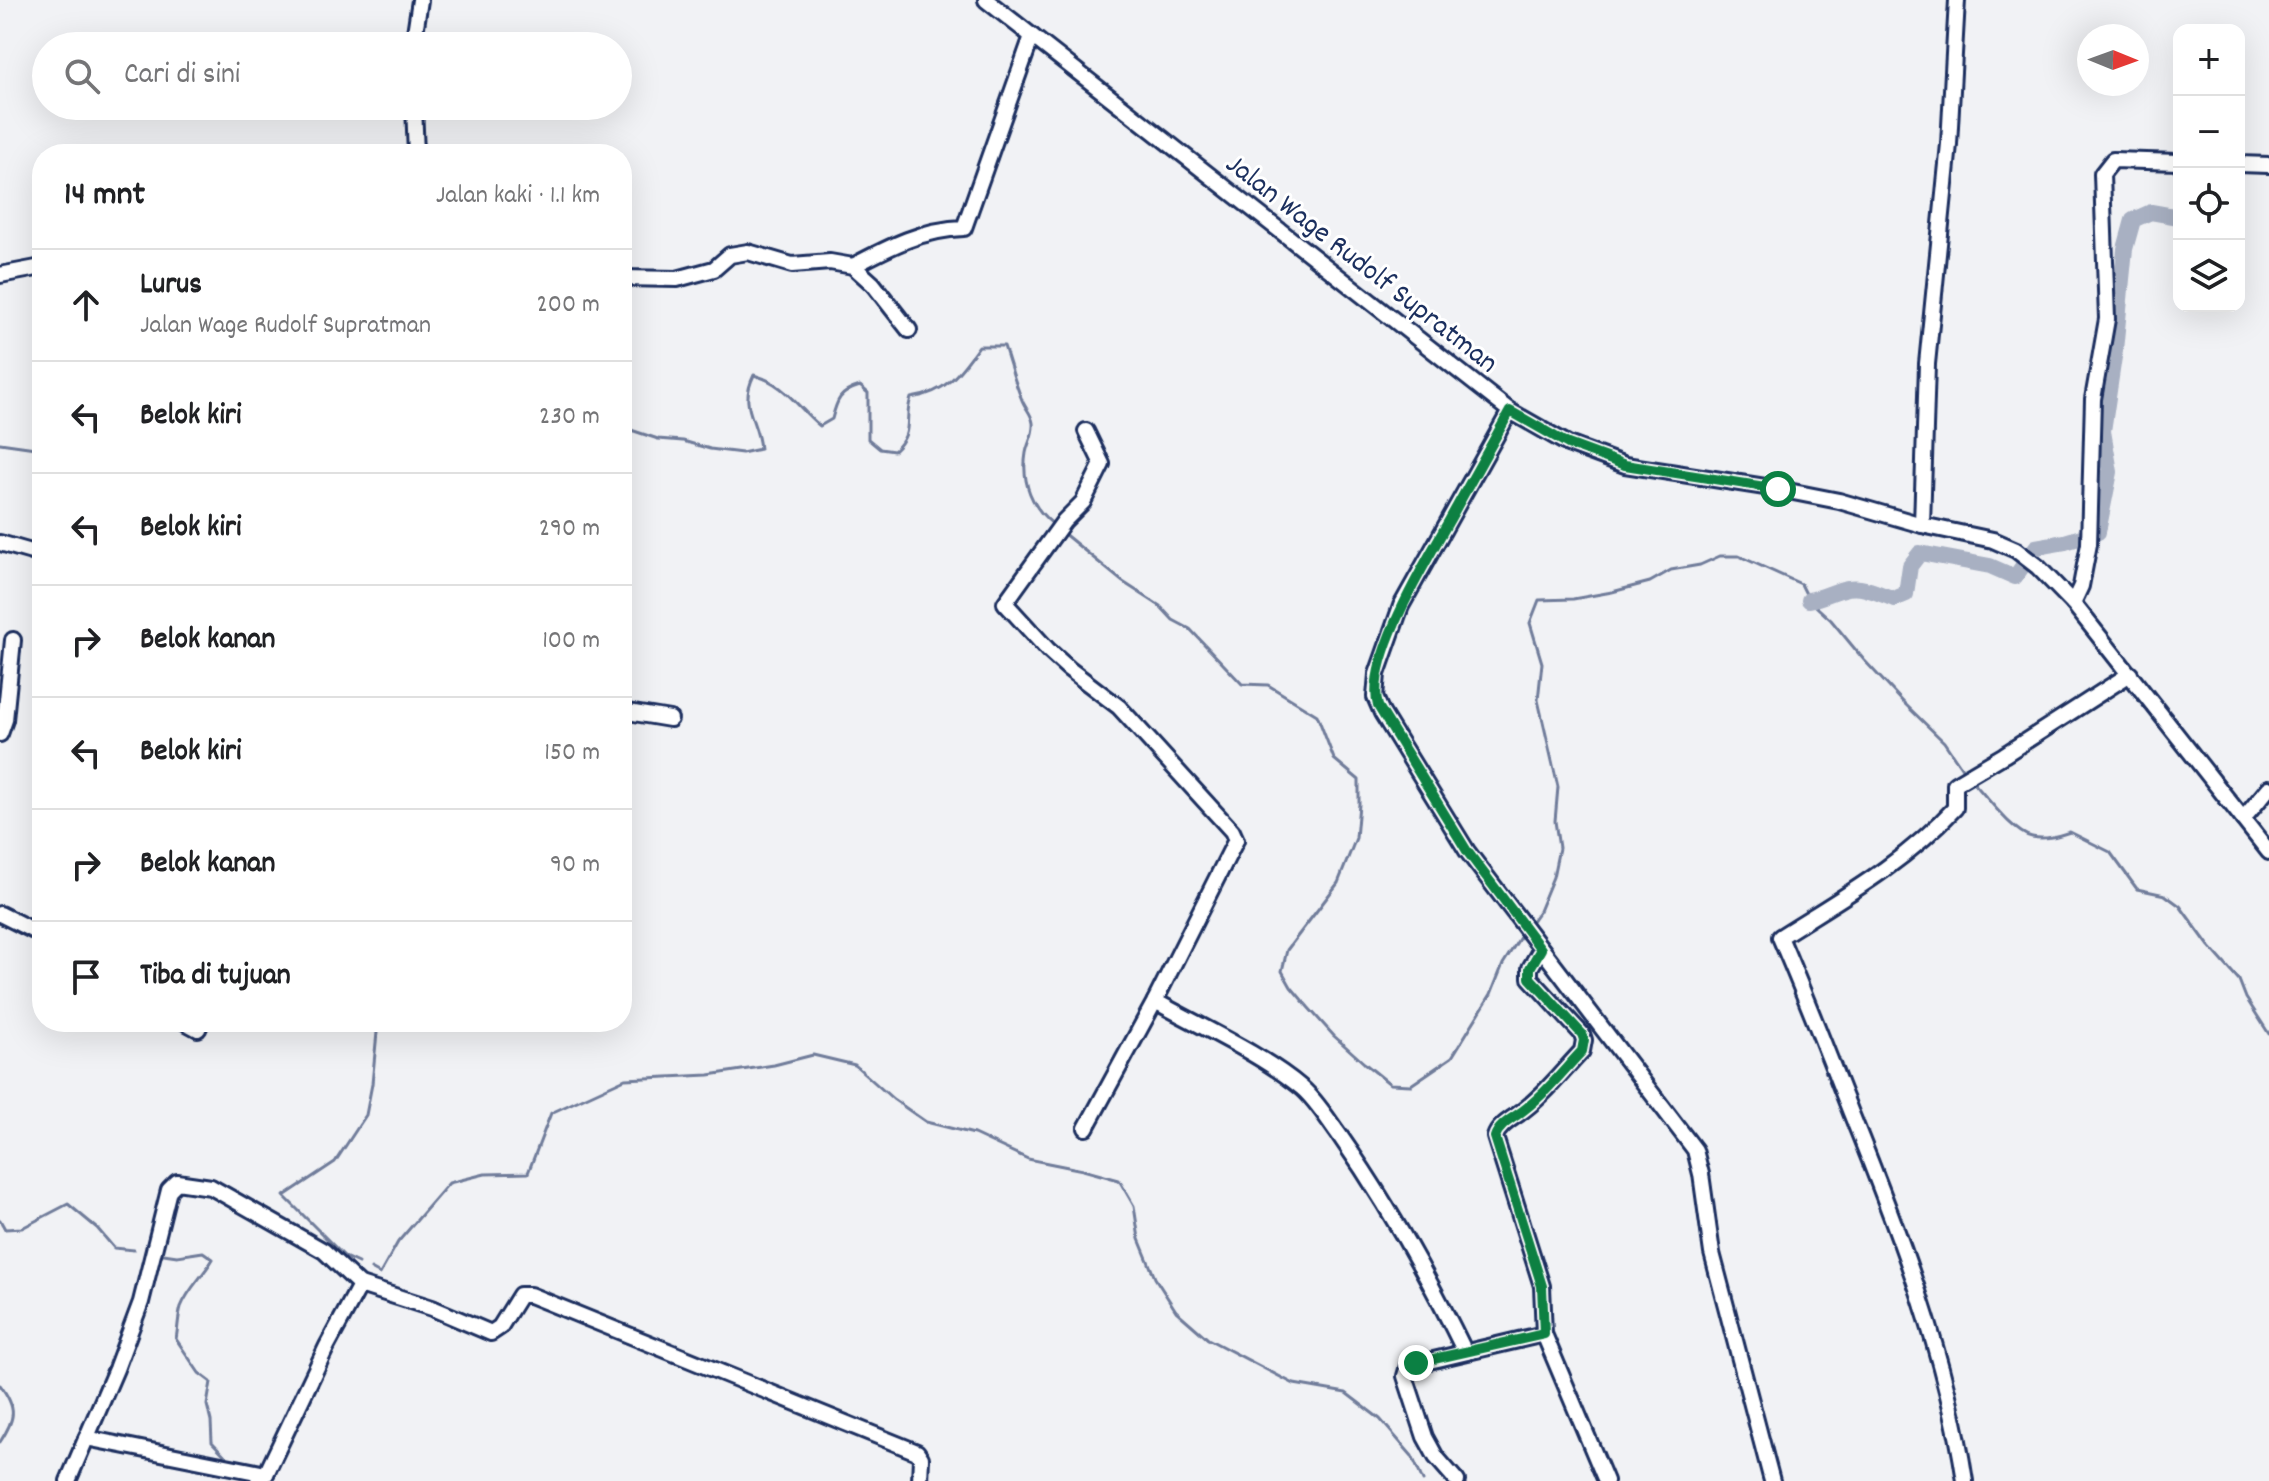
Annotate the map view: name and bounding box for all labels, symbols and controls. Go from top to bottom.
north arrow [2077,24,2149,96]
map controls [2173,24,2245,312]
button: + [2173,24,2245,96]
search box [32,32,632,120]
icon: search [60,54,104,98]
text: Cari di sini [124,55,240,98]
button: − [2173,96,2245,168]
street label: Jalan Wage Rudolf Supratman [1215,145,1506,386]
button: locate [2173,168,2245,240]
text: 14 mnt [64,172,145,221]
text: Jalan kaki · 1.1 km [436,178,600,215]
button: layers [2173,240,2245,312]
text: Lurus [140,265,202,308]
icon: ahead [64,283,108,327]
text: 200 m [536,287,600,324]
text: Jalan Wage Rudolf Supratman [140,308,431,345]
icon: left [64,395,108,439]
text: Belok kiri [140,396,242,439]
text: 230 m [539,399,600,436]
route start [1760,471,1796,507]
icon: left [64,507,108,551]
text: Belok kiri [140,508,242,551]
text: 290 m [539,511,600,548]
icon: right [64,619,108,663]
text: Belok kanan [140,620,275,663]
text: 100 m [542,623,600,660]
icon: left [64,731,108,775]
text: Belok kiri [140,732,242,775]
text: 150 m [544,735,600,772]
icon: right [64,843,108,887]
text: Belok kanan [140,844,275,887]
text: 90 m [550,847,600,884]
icon: arrive [64,955,108,999]
text: Tiba di tujuan [140,956,291,999]
route end [1398,1345,1434,1381]

